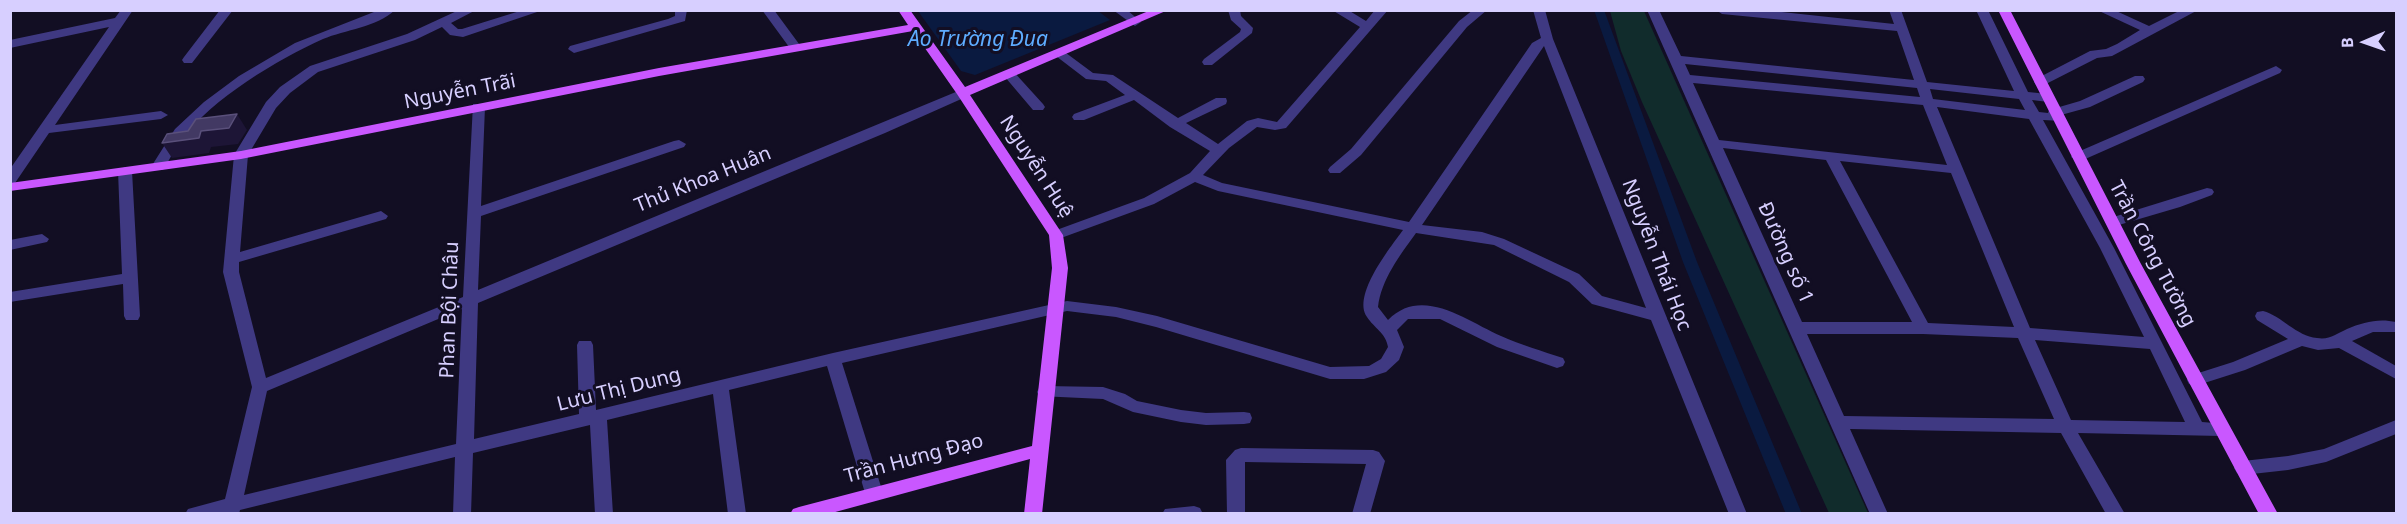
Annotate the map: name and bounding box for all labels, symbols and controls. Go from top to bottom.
north arrow [2335,12,2395,72]
water label: Ao Trường Đua [908,27,1048,53]
text: B [2336,37,2358,48]
street label: Nguyễn Trãi [402,69,518,115]
street label: Nguyễn Huệ [994,111,1078,223]
street label: Thủ Khoa Huân [631,142,775,218]
street label: Nguyễn Thái Học [1616,176,1696,334]
street label: Trần Công Tường [2103,177,2201,331]
street label: Đường số 1 [1752,199,1818,307]
street label: Phan Bội Châu [436,241,464,379]
street label: Lưu Thị Dung [554,363,684,417]
street label: Trần Hưng Đạo [842,429,986,489]

